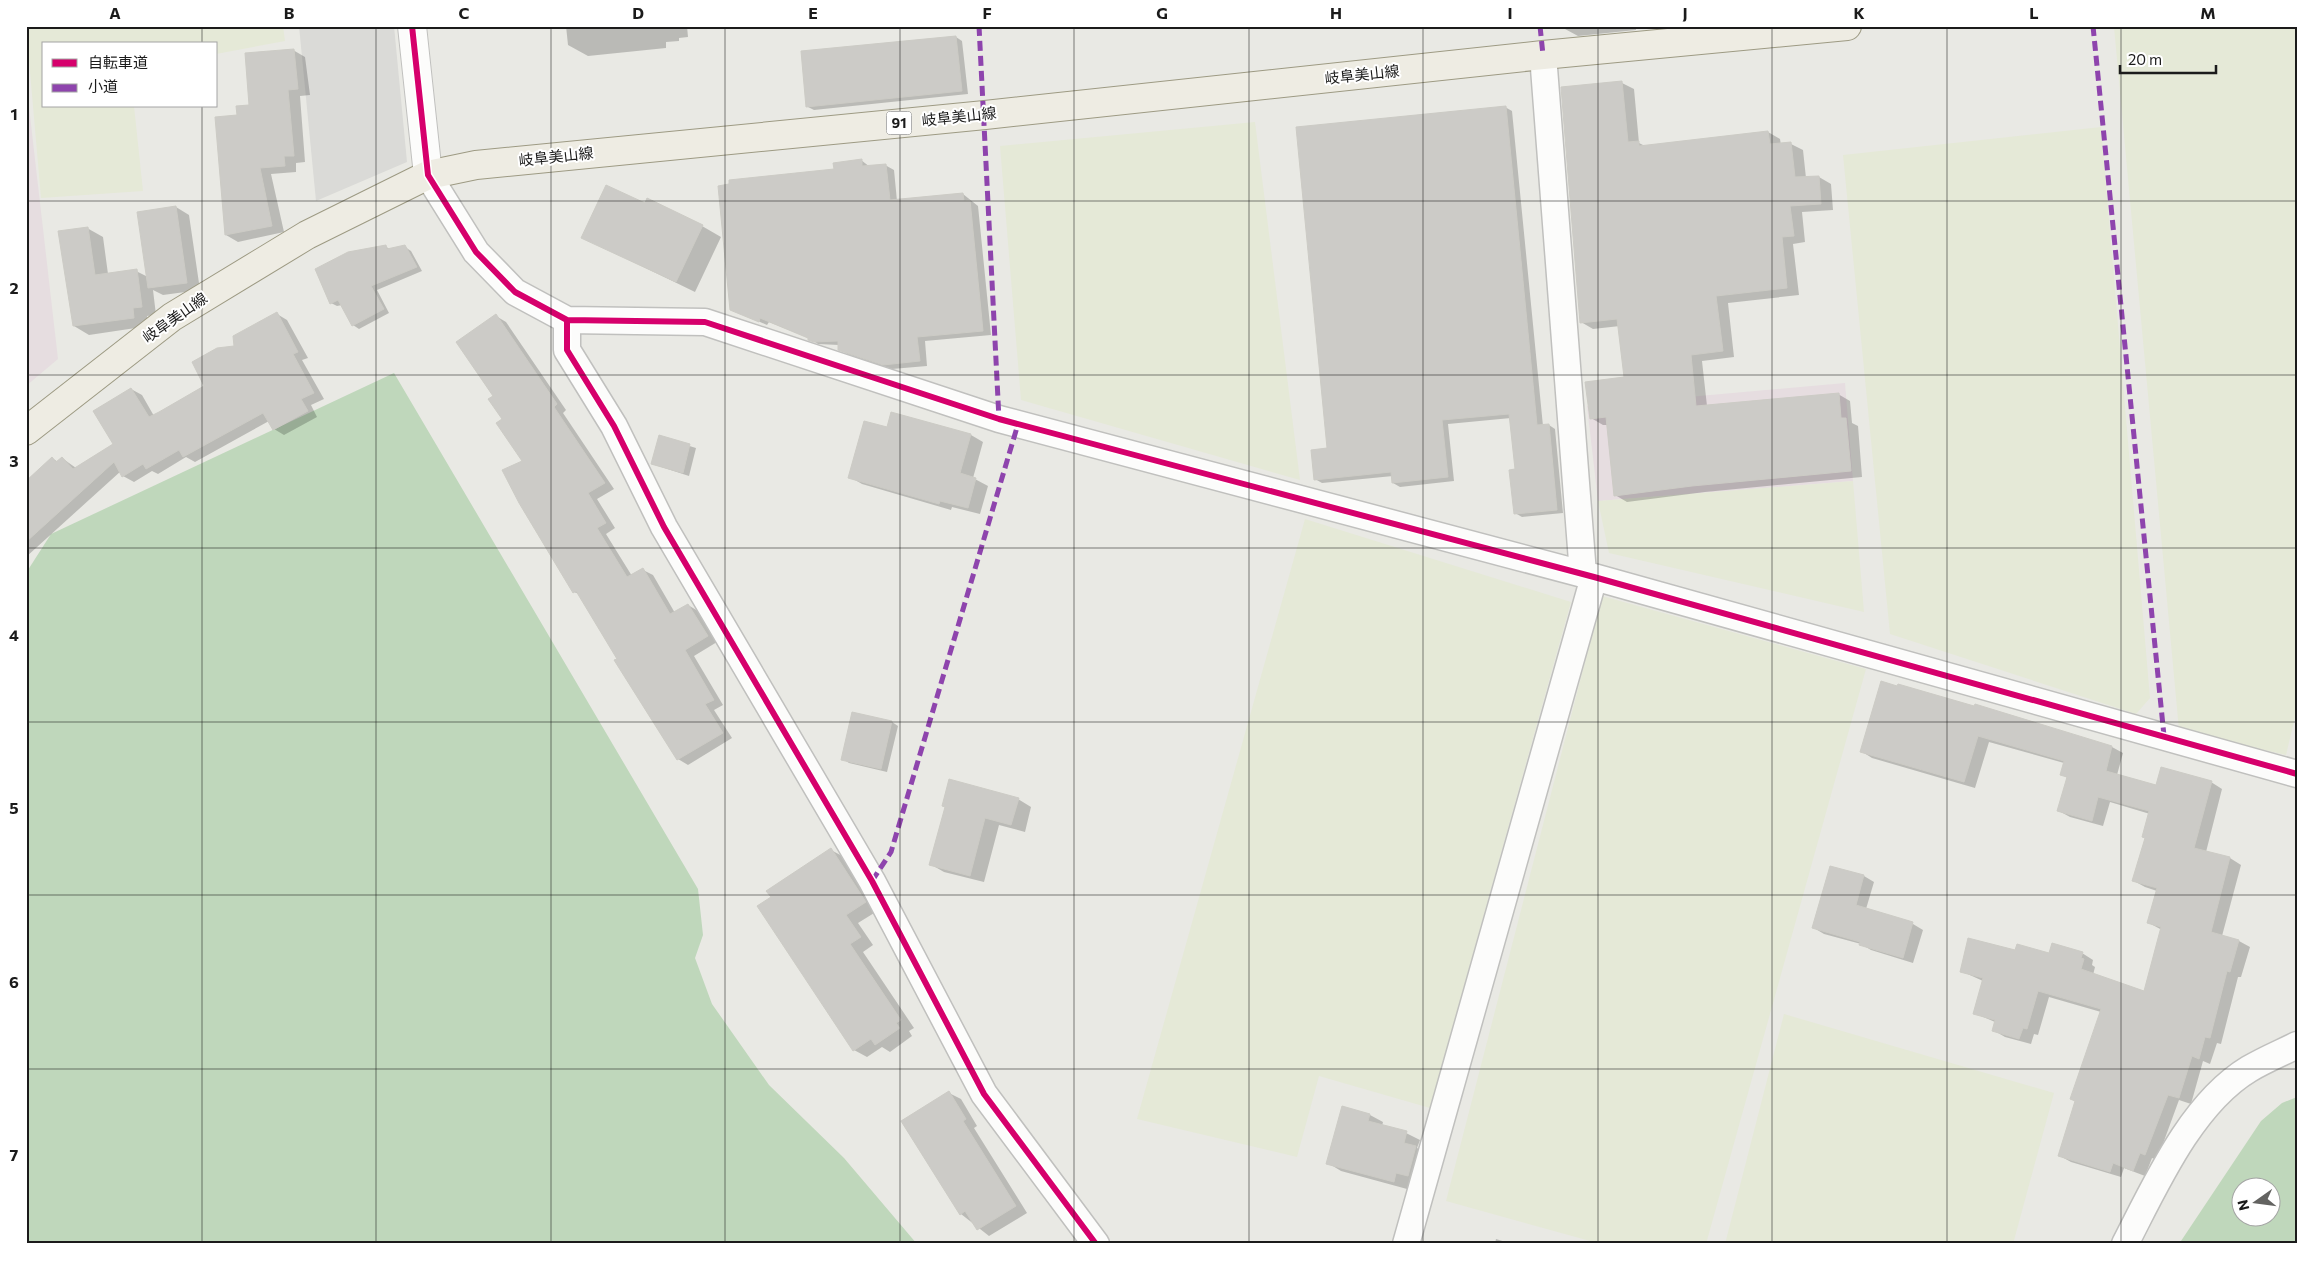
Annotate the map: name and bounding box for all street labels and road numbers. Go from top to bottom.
street label: 岐阜美山線 [1324,61,1400,87]
street label: 岐阜美山線 [921,103,997,129]
road number: 91 [886,112,912,134]
street label: 岐阜美山線 [518,143,594,169]
street label: 岐阜美山線 [139,288,210,346]

